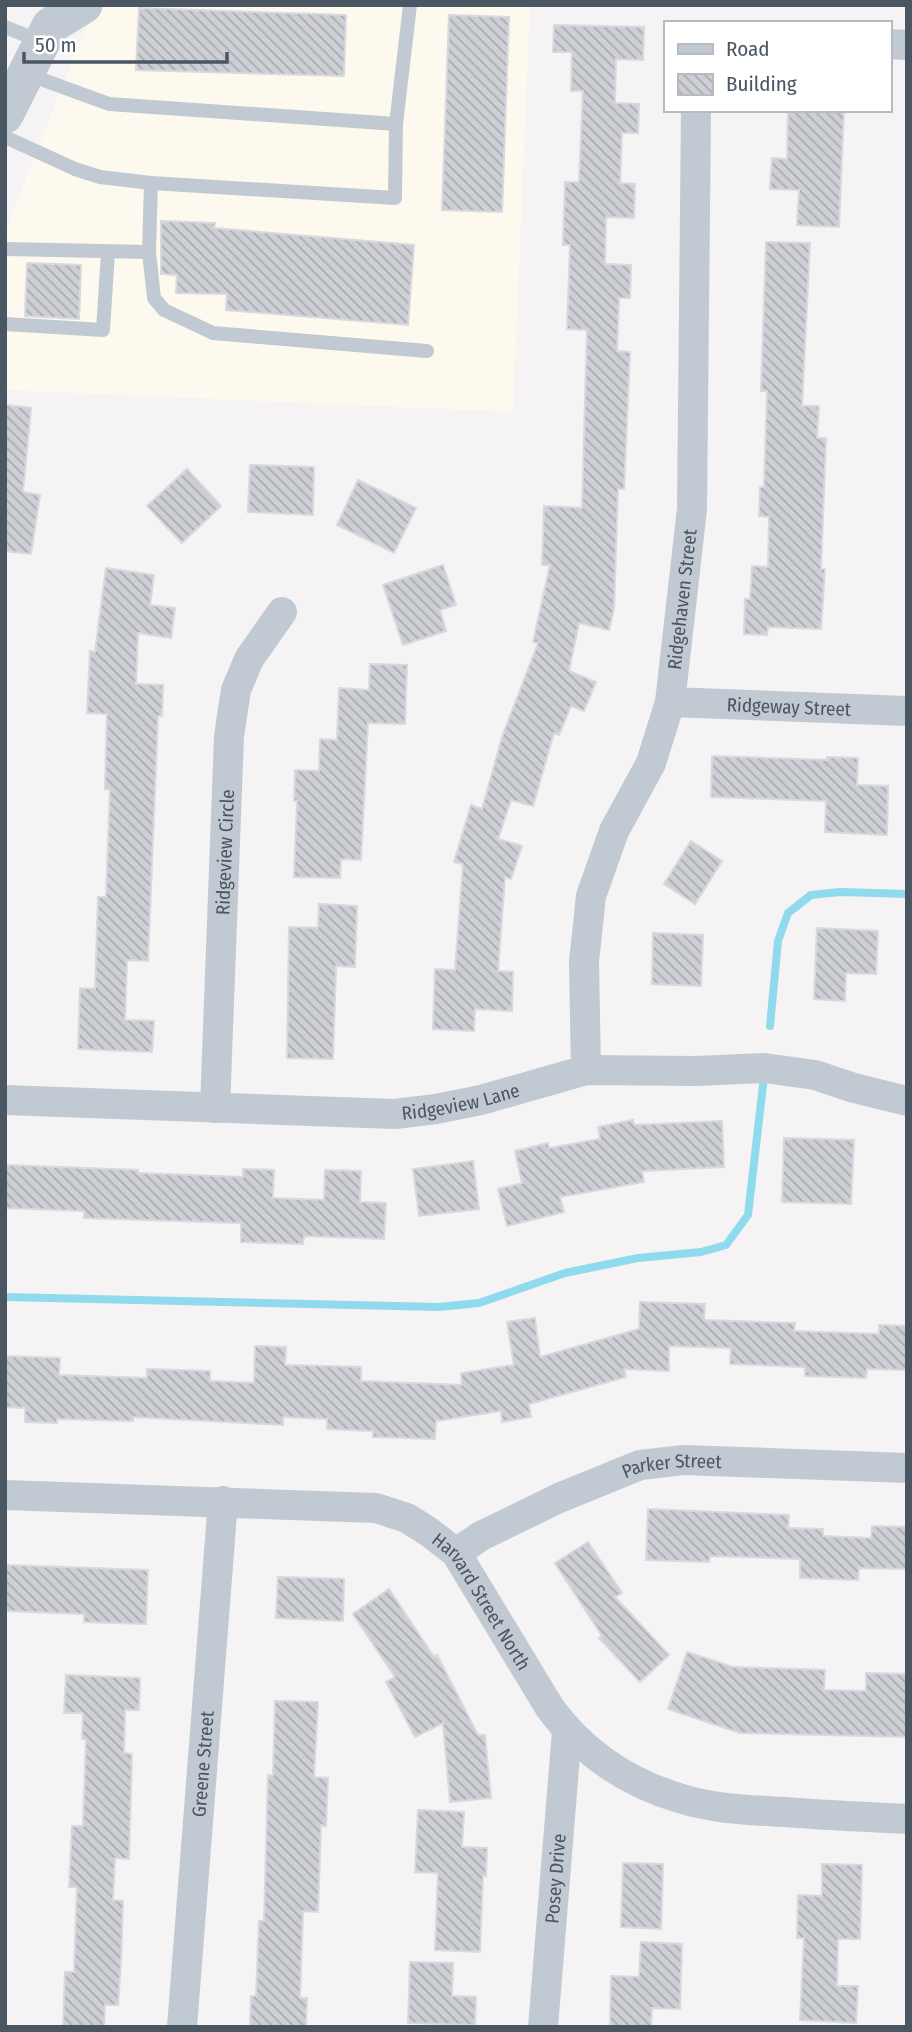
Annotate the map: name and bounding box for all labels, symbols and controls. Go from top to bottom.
scale bar [24,21,228,65]
legend [664,21,891,112]
text: 50 m [35,32,77,58]
text: Road [726,36,770,62]
text: Building [726,71,797,97]
street label: Ridgehaven Street [662,527,701,671]
street label: Ridgeway Street [726,693,852,720]
street label: Ridgeview Circle [211,789,238,916]
street label: Ridgeview Lane [400,1078,522,1125]
street label: Parker Street [618,1449,723,1483]
street label: Harvard Street North [428,1527,536,1674]
street label: Greene Street [187,1709,218,1818]
street label: Posey Drive [540,1833,570,1924]

